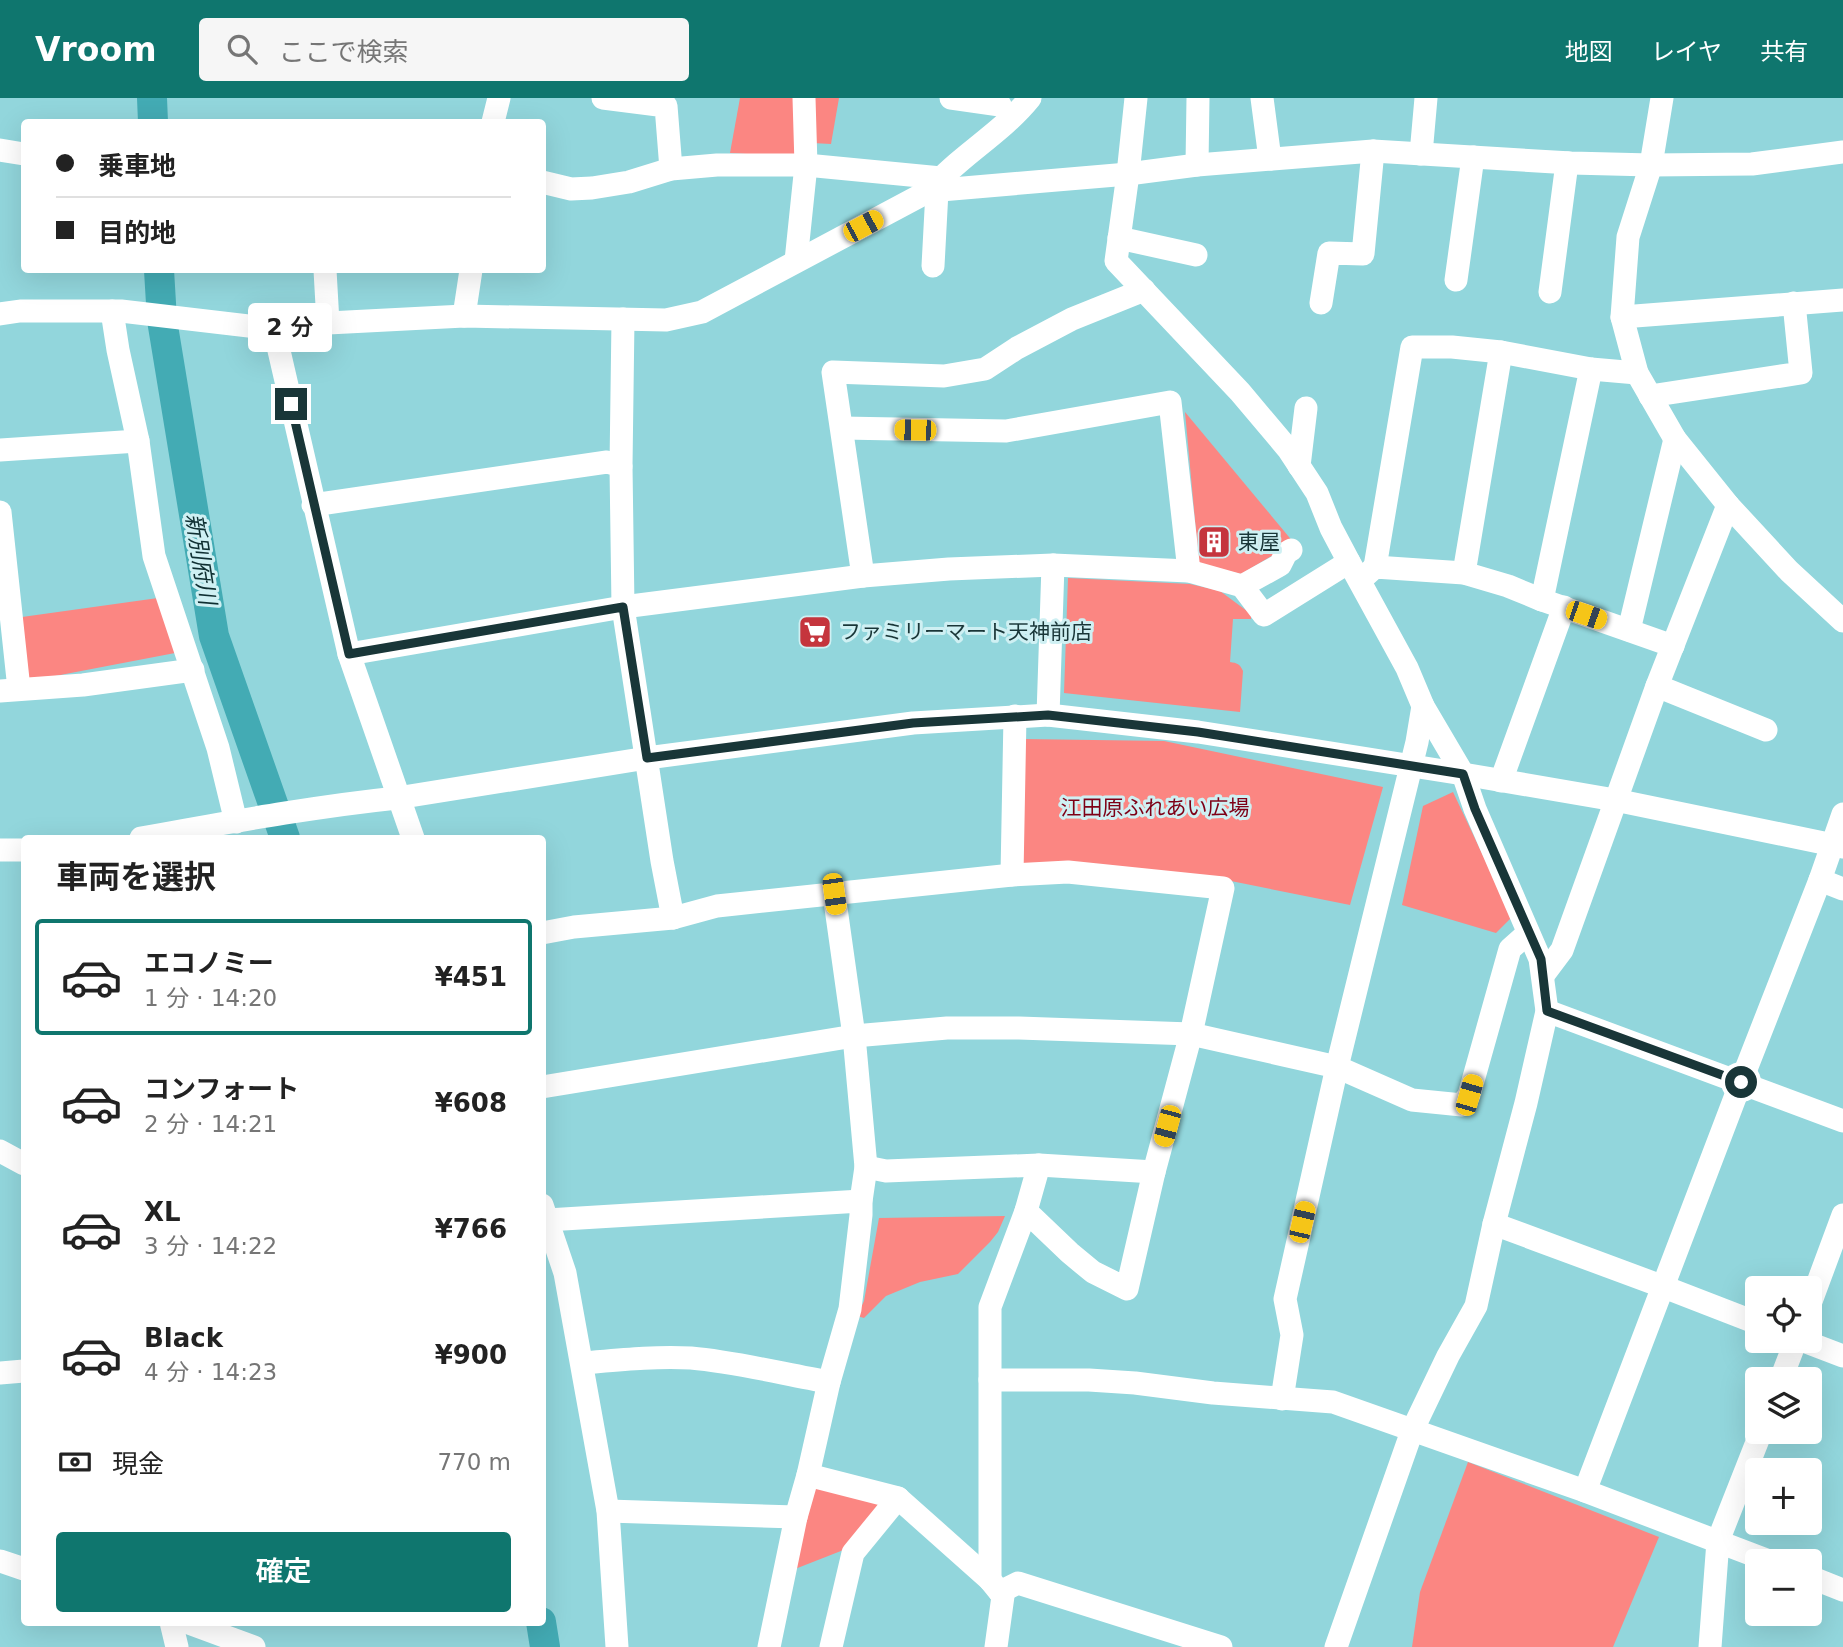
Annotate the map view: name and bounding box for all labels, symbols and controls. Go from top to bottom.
search box [199,18,689,81]
text: Vroom [35,30,157,69]
icon: search [223,30,261,68]
text: ここで検索 [279,37,409,67]
text: 地図 [1565,38,1613,66]
text: レイヤ [1651,38,1722,66]
text: 共有 [1760,38,1808,66]
text: 乗車地 [98,151,176,181]
car [840,207,887,245]
text: 目的地 [98,218,176,248]
callout: 2 分 [249,302,333,352]
text: 2 分 [266,314,314,340]
route end [275,388,307,420]
car [894,419,937,441]
water label: 新別府川 [181,512,222,609]
building icon: 東屋 [1195,523,1233,561]
place label: 東屋 [1238,530,1280,554]
car [1563,598,1610,632]
supermarket icon: ファミリーマート天神前店 [796,613,834,651]
place label: ファミリーマート天神前店 [840,620,1092,644]
park label: 江田原ふれあい広場 [1061,796,1250,820]
text: 車両を選択 [56,858,216,896]
car [821,872,848,916]
icon: car [60,946,123,1009]
text: エコノミー [144,948,274,978]
text: ¥451 [435,962,507,992]
text: 1 分 · 14:20 [144,985,277,1011]
route start [1725,1066,1757,1098]
icon: car [60,1072,123,1135]
car [1454,1072,1485,1118]
text: コンフォート [144,1074,299,1104]
text: ¥608 [435,1088,507,1118]
car [1152,1103,1183,1149]
text: 2 分 · 14:21 [144,1111,277,1137]
text: XL [144,1197,181,1227]
icon: car [60,1198,123,1261]
car [1288,1199,1317,1245]
text: ¥766 [435,1214,507,1244]
text: 3 分 · 14:22 [144,1233,277,1259]
map controls [1745,1276,1822,1626]
button: locate [1745,1276,1822,1353]
text: Black [144,1323,223,1353]
icon: car [60,1324,123,1387]
text: ¥900 [435,1340,507,1370]
text: 4 分 · 14:23 [144,1359,277,1385]
button: layers [1745,1367,1822,1444]
icon: cash [56,1443,94,1481]
text: 現金 [112,1449,164,1479]
text: 770 m [437,1449,511,1475]
button: + [1745,1458,1822,1535]
button: 確定 [56,1532,511,1612]
button: − [1745,1549,1822,1626]

